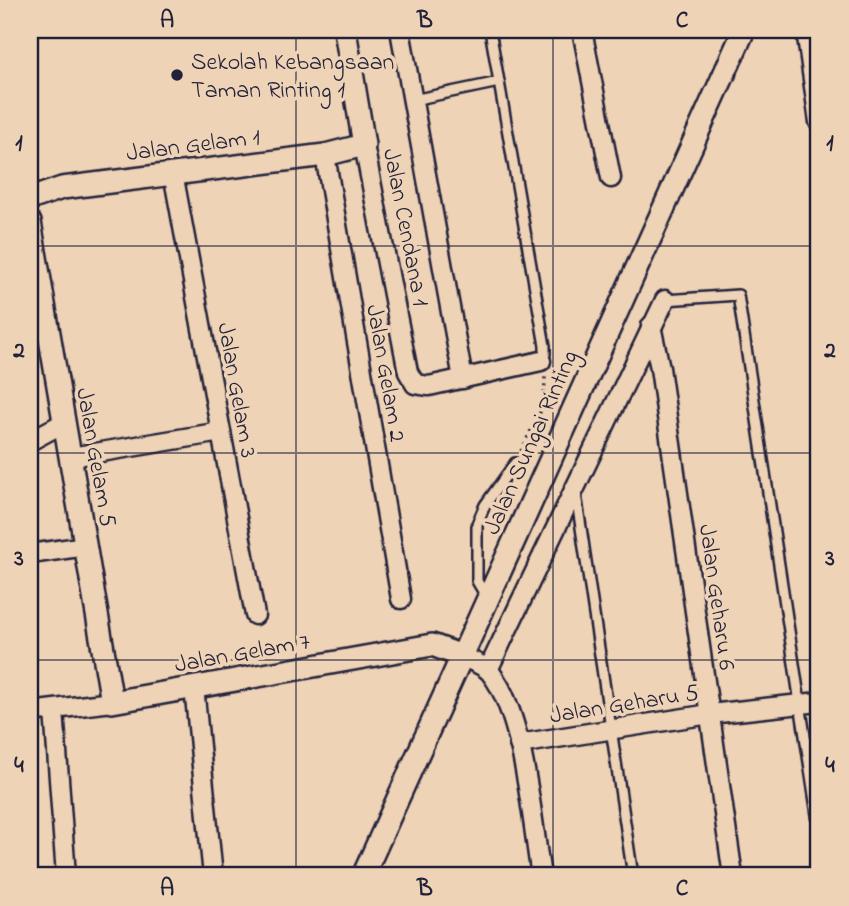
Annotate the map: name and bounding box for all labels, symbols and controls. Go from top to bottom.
text: A [160,5,174,38]
text: B [416,5,433,38]
text: C [676,5,689,38]
place label: Sekolah Kebangsaan Taman Rinting 1 [191,46,394,109]
marker: Sekolah Kebangsaan Taman Rinting 1 [169,67,185,83]
street label: Jalan Gelam 1 [124,121,263,172]
text: 1 [15,128,23,161]
text: 1 [826,128,834,161]
street label: Jalan Cendana 1 [372,146,437,310]
street label: Jalan Gelam 2 [355,302,414,445]
street label: Jalan Gelam 3 [206,320,265,461]
text: 2 [12,335,25,368]
text: 2 [823,335,836,368]
street label: Jalan Sungai Rinting [476,345,589,541]
street label: Jalan Gelam 5 [65,385,124,530]
street label: Jalan Geharu 6 [688,522,743,673]
text: 3 [13,543,24,576]
text: 3 [824,543,835,576]
street label: Jalan Gelam 7 [172,625,313,684]
street label: Jalan Geharu 5 [547,676,702,735]
text: 4 [14,750,24,783]
text: 4 [825,750,835,783]
text: A [160,873,174,906]
text: B [416,873,433,906]
text: C [676,873,689,906]

